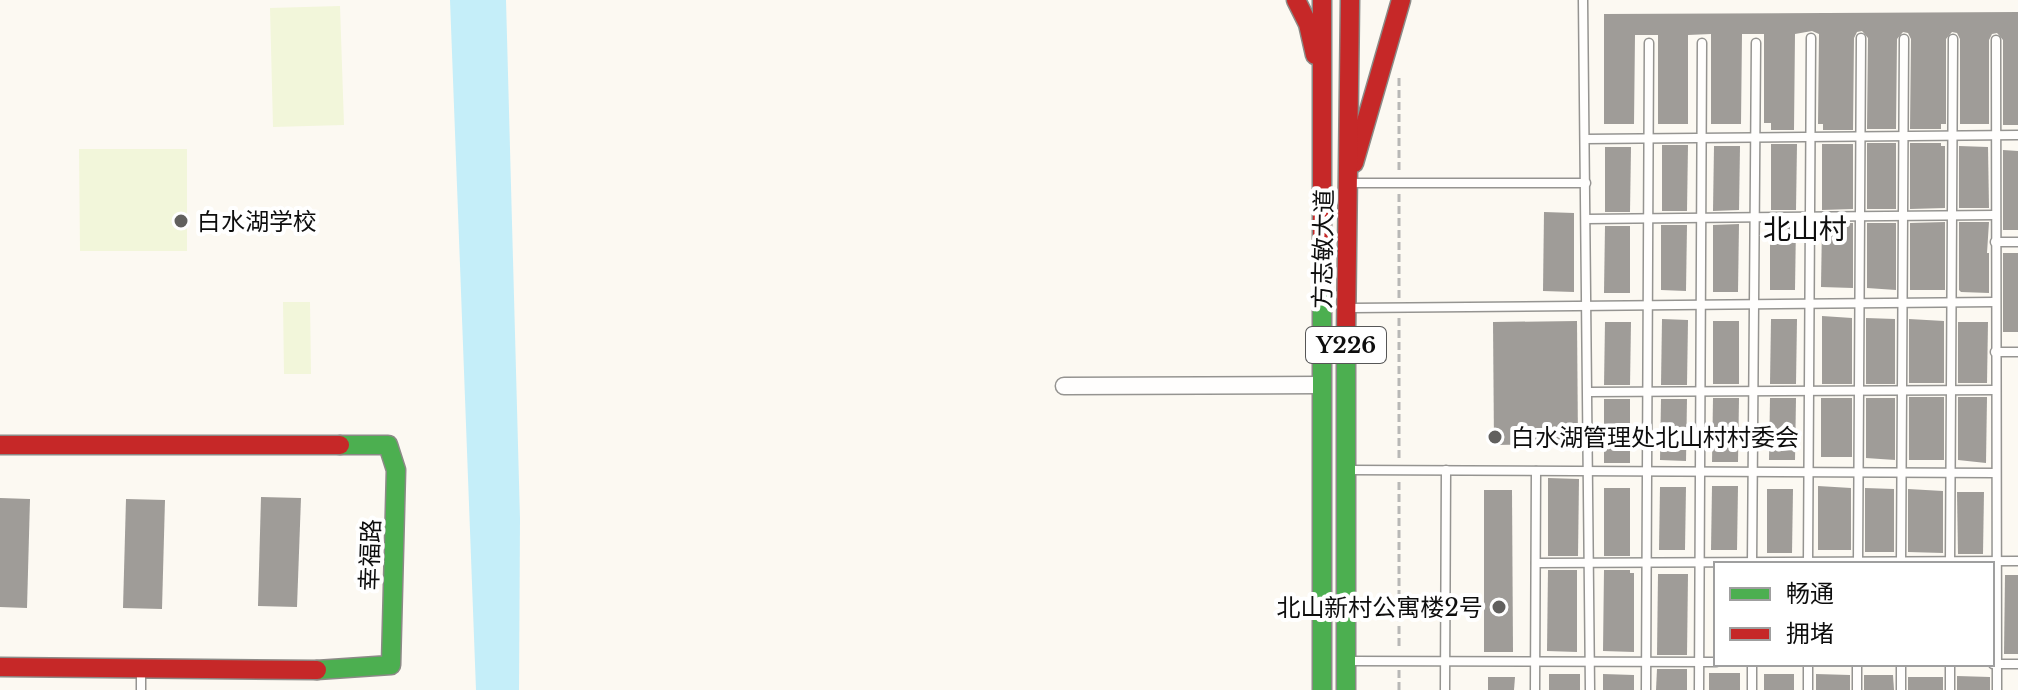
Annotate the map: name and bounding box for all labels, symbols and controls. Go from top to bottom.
street label: 方志敏大道 [1307,189,1339,309]
place label: 白水湖学校 [197,207,317,236]
marker: 白水湖学校 [172,212,190,230]
district label: 北山村 [1763,212,1847,247]
road number: Y226 [1306,327,1386,363]
place label: 白水湖管理处北山村村委会 [1511,423,1799,452]
marker: 白水湖管理处北山村村委会 [1486,428,1504,446]
street label: 幸福路 [354,519,386,591]
legend [1714,562,1994,666]
text: 畅通 [1786,579,1834,608]
place label: 北山新村公寓楼2号 [1276,593,1483,622]
marker: 北山新村公寓楼2号 [1490,598,1508,616]
text: 拥堵 [1786,619,1834,648]

